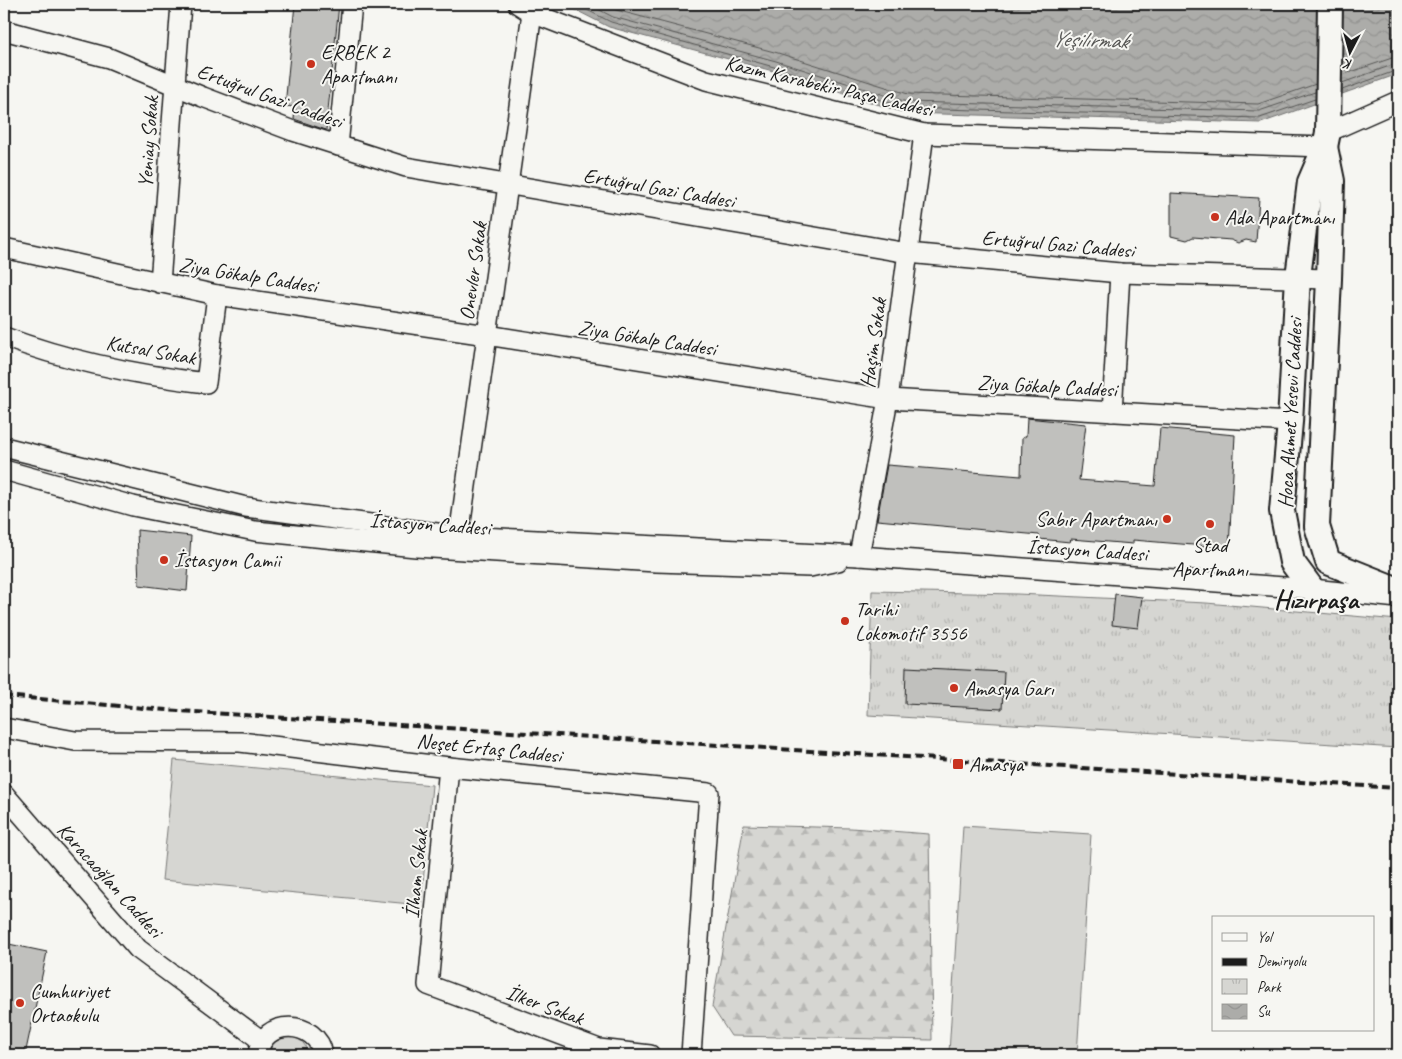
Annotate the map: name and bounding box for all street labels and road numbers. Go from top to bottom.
street label: Kazım Karabekir Paşa Caddesi [722,49,939,123]
street label: Ertuğrul Gazi Caddesi [194,58,349,135]
street label: Yeniay Sokak [132,93,164,189]
street label: Ertuğrul Gazi Caddesi [582,162,740,215]
street label: Onevler Sokak [453,219,493,322]
street label: Ertuğrul Gazi Caddesi [981,224,1138,264]
street label: Ziya Gökalp Caddesi [177,251,322,299]
street label: Haşim Sokak [854,295,892,390]
street label: Ziya Gökalp Caddesi [576,314,721,362]
street label: Hoca Ahmet Yesevi Caddesi [1272,314,1308,509]
street label: Kutsal Sokak [104,329,199,371]
street label: Ziya Gökalp Caddesi [977,369,1120,403]
street label: İstasyon Caddesi [369,507,494,541]
street label: İstasyon Caddesi [1026,533,1151,567]
street label: Neşet Ertaş Caddesi [415,727,566,769]
street label: Karacaoğlan Caddesi [52,817,170,945]
street label: İlham Sokak [398,827,434,920]
street label: İlker Sokak [503,979,589,1031]

